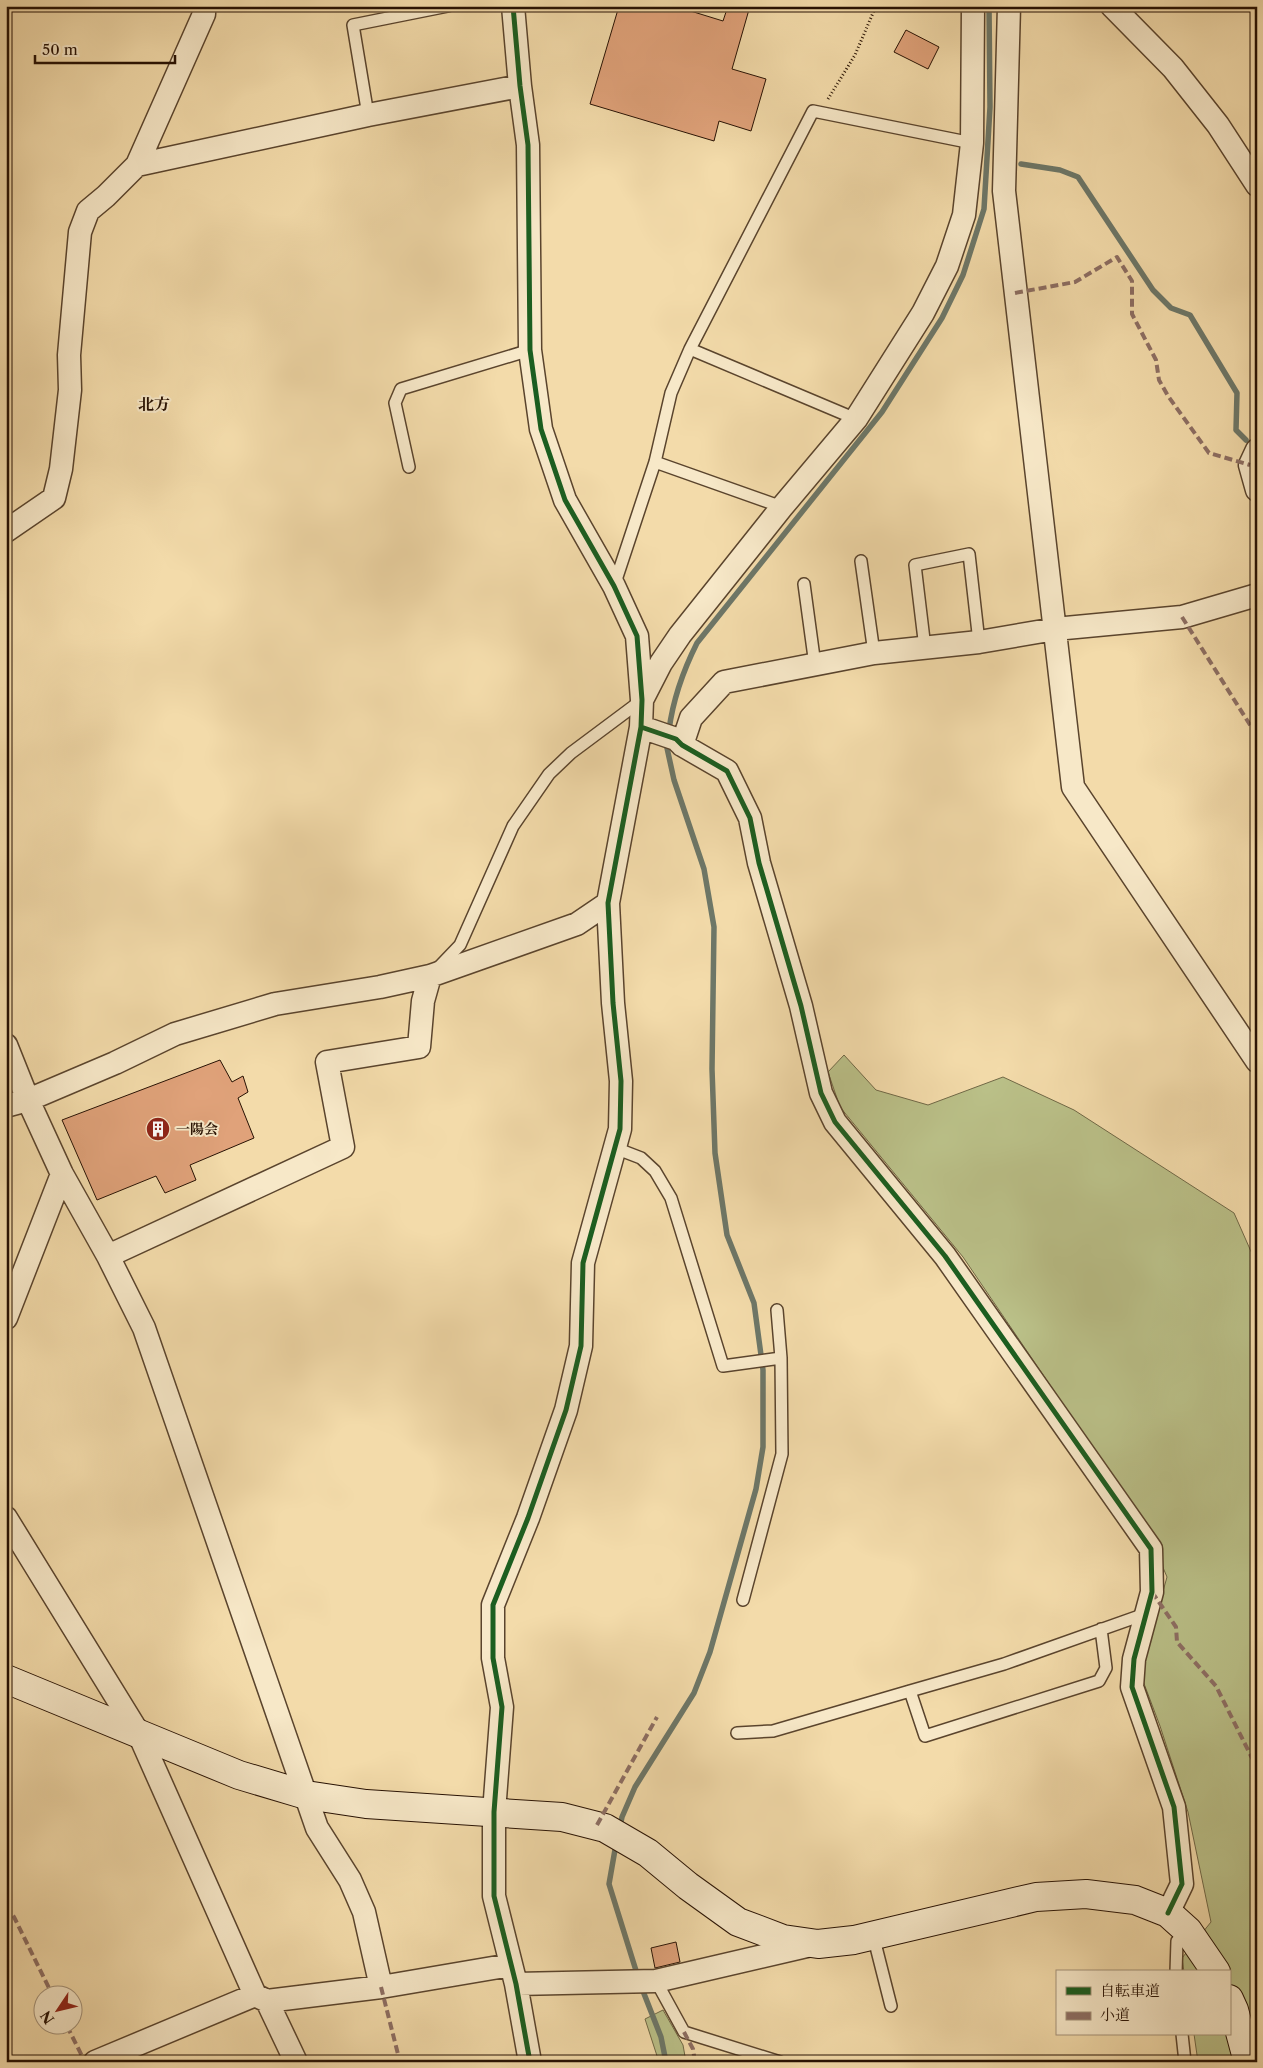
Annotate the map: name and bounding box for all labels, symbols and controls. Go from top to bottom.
scale bar [35,32,175,64]
text: 50 m [42,40,78,59]
district label: 北方 [138,394,170,414]
building icon: 一陽会 [145,1116,171,1142]
place label: 一陽会 [176,1120,218,1138]
legend [1056,1970,1230,2036]
text: 自転車道 [1100,1981,1160,2000]
north arrow [32,1986,82,2036]
text: 小道 [1100,2005,1130,2024]
text: N [36,2007,58,2028]

